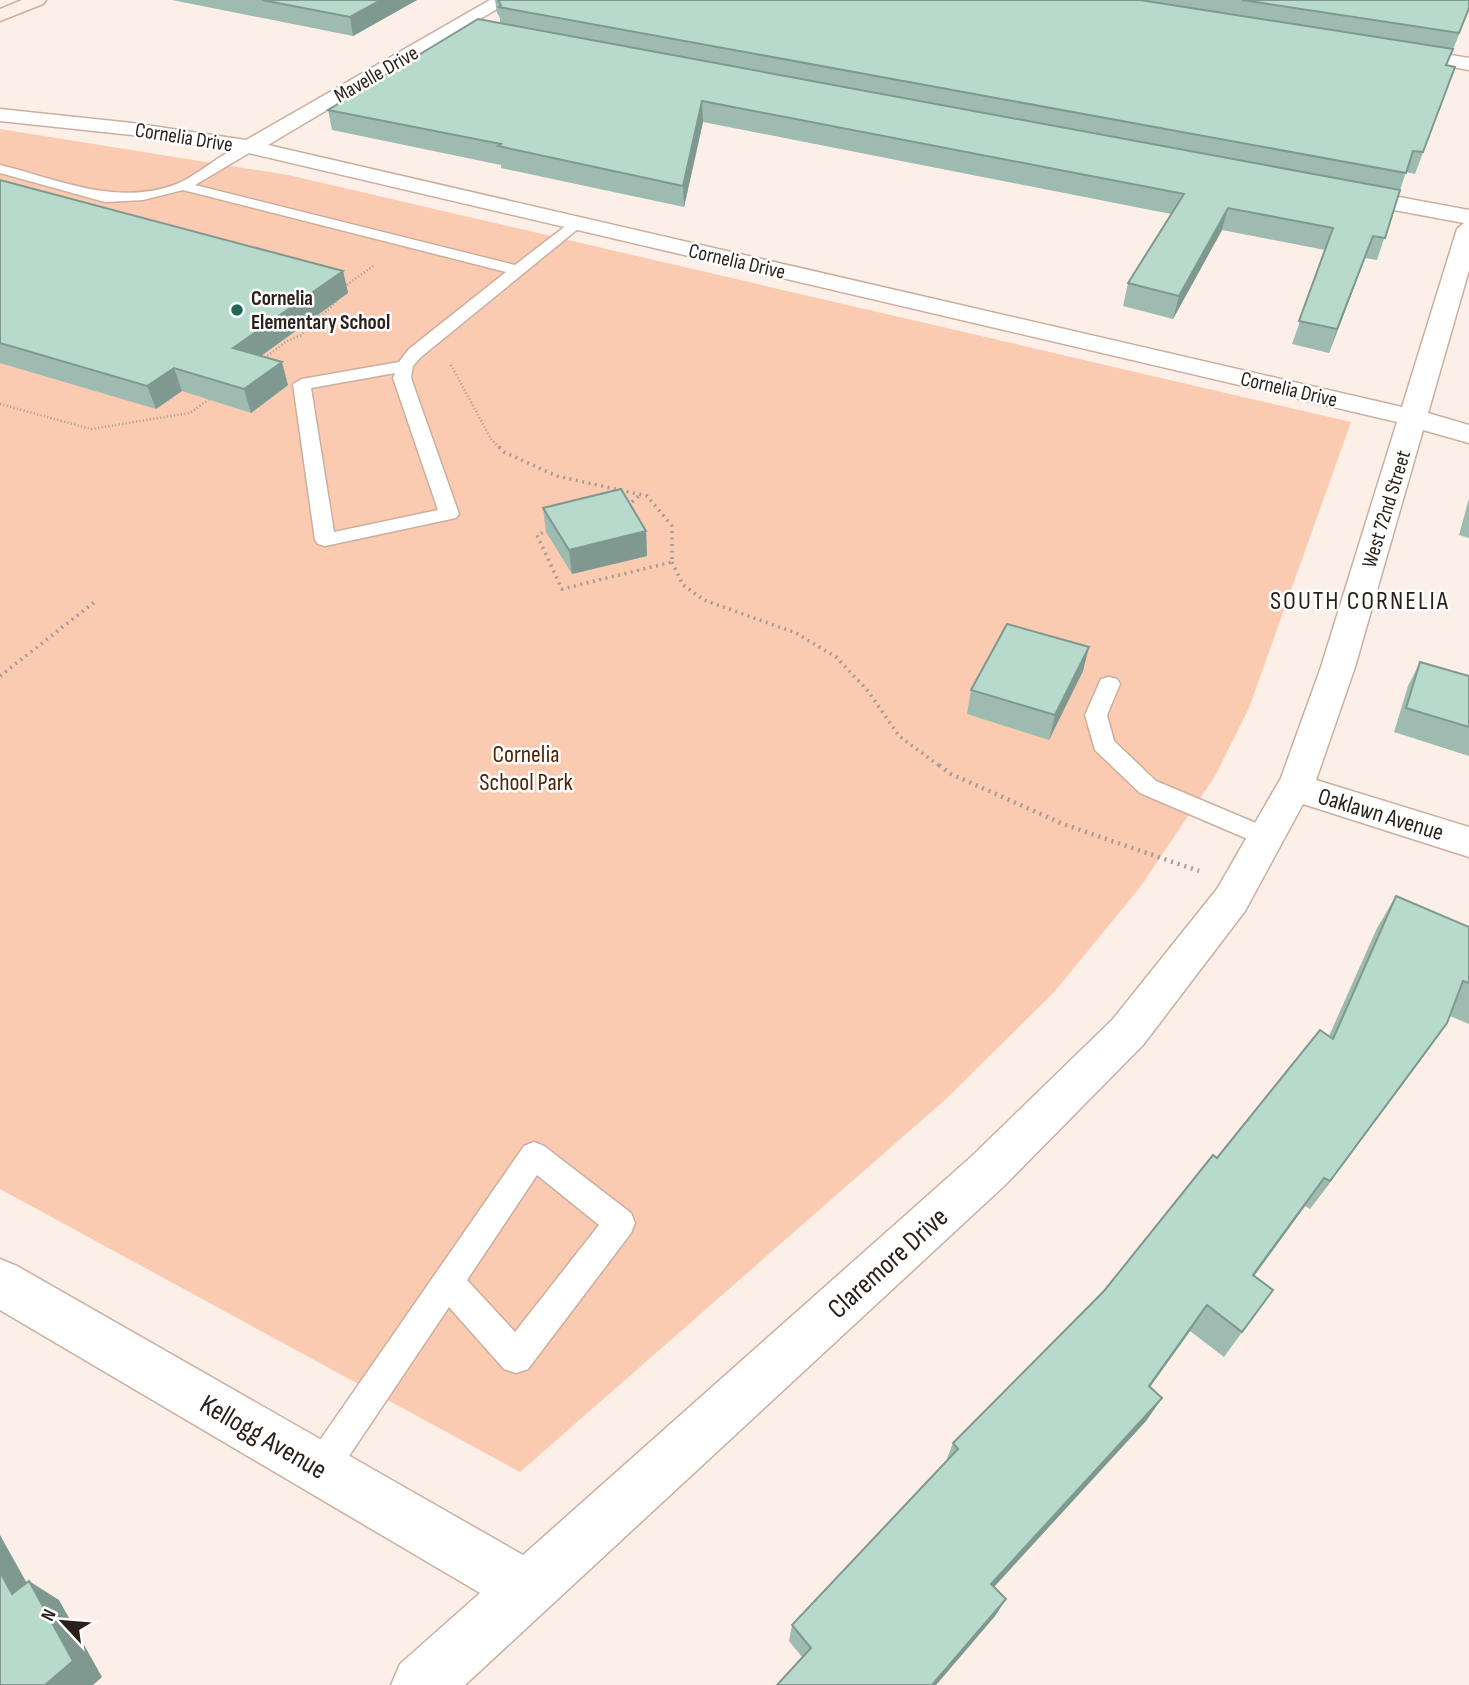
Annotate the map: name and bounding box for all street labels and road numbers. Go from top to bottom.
street label: Mavelle Drive [330,40,423,109]
street label: Cornelia Drive [133,117,235,158]
street label: Cornelia Drive [686,238,788,285]
street label: Cornelia Drive [1238,366,1340,413]
street label: West 72nd Street [1357,447,1416,571]
street label: Oaklawn Avenue [1315,782,1447,847]
street label: Claremore Drive [821,1201,955,1326]
street label: Kellogg Avenue [194,1388,332,1487]

